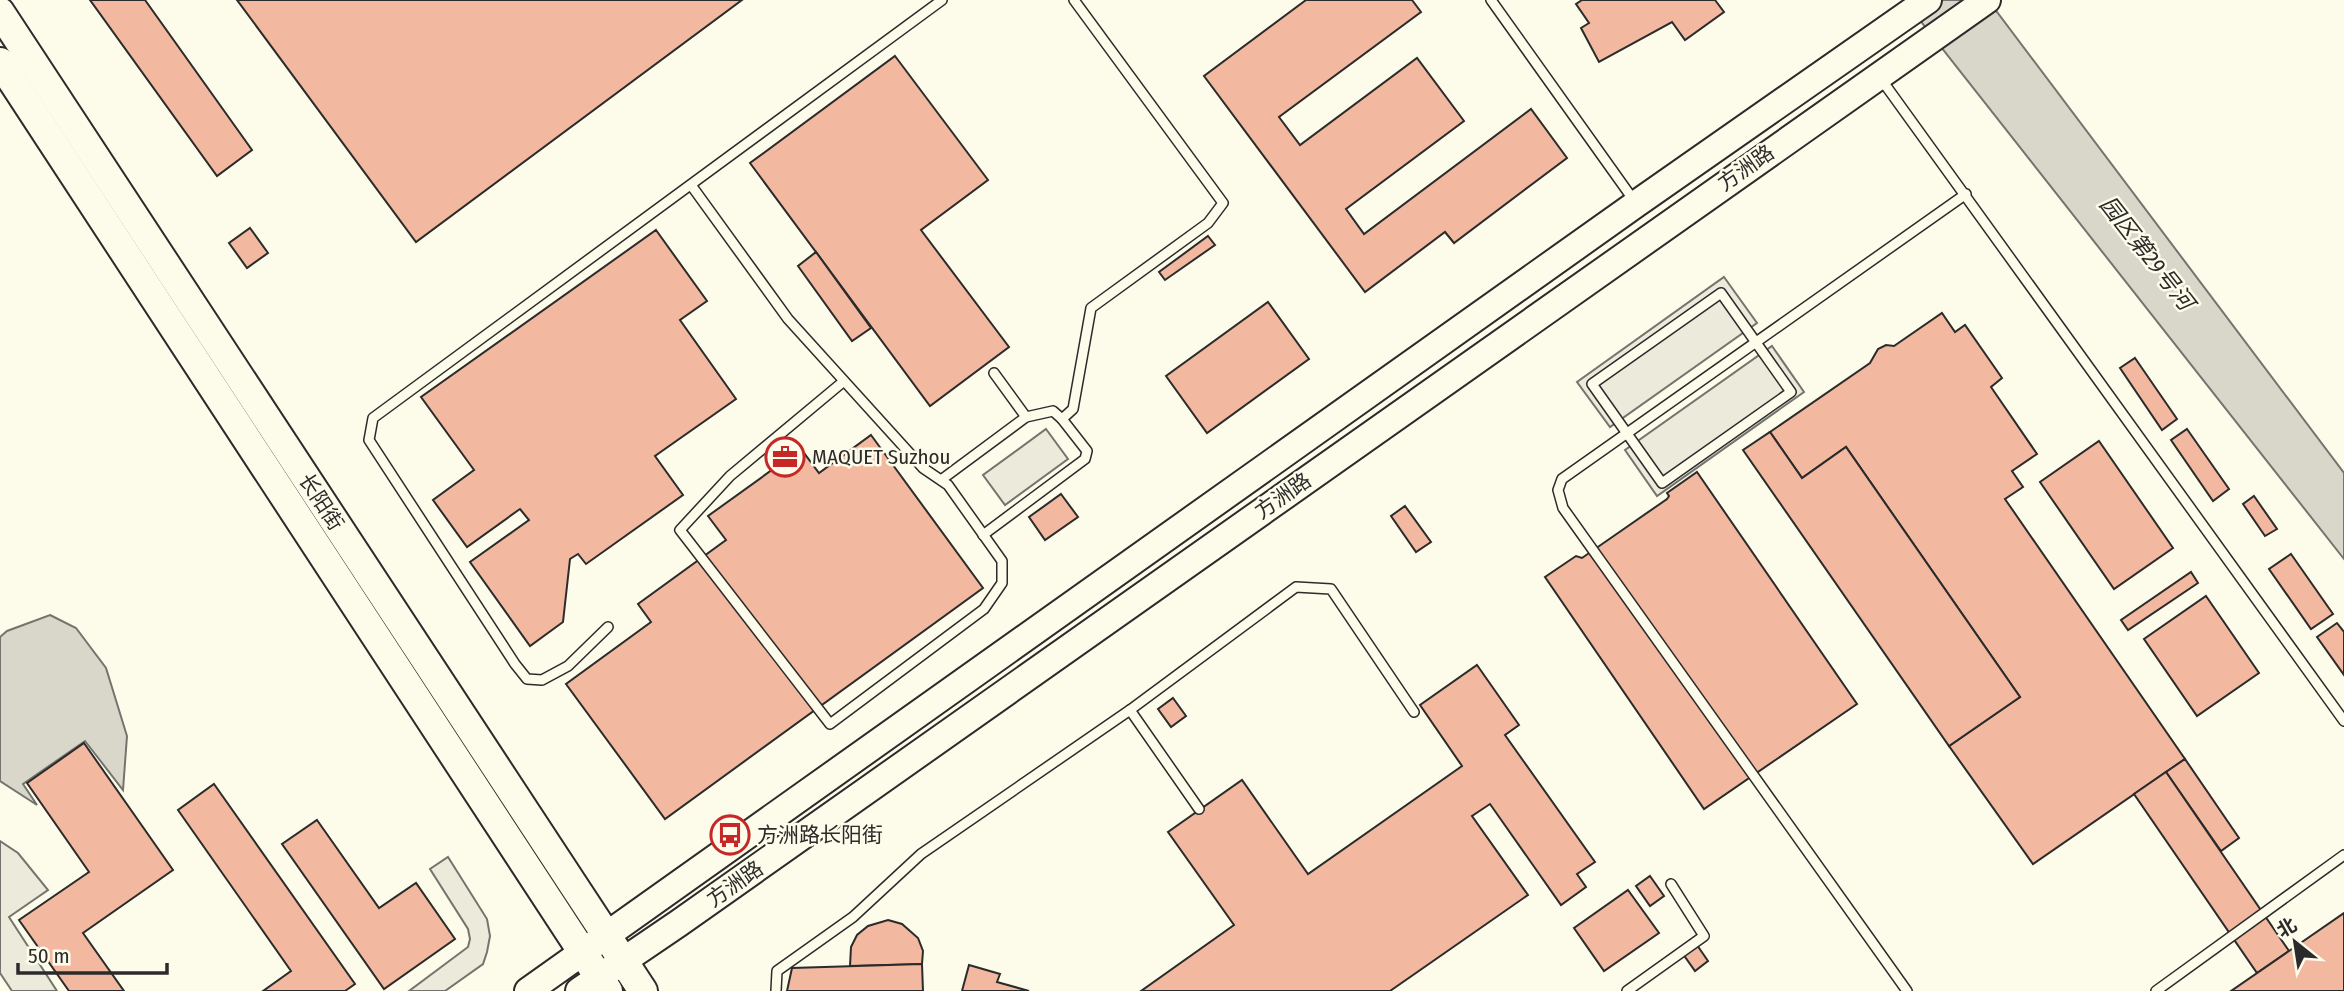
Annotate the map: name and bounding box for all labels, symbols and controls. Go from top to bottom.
street label: 方洲路 [1713,139,1779,197]
water label: 园区第29号河 [2094,191,2202,318]
office icon: MAQUET Suzhou [764,436,806,478]
place label: MAQUET Suzhou [812,444,951,470]
street label: 方洲路 [1250,467,1316,525]
street label: 长阳街 [293,469,349,535]
bus stop icon: 方洲路长阳街 [709,814,751,856]
place label: 方洲路长阳街 [757,822,883,848]
street label: 方洲路 [702,855,768,913]
north arrow [2260,907,2330,977]
text: 北 [2273,913,2301,942]
scale bar [18,932,166,976]
text: 50 m [28,943,70,969]

